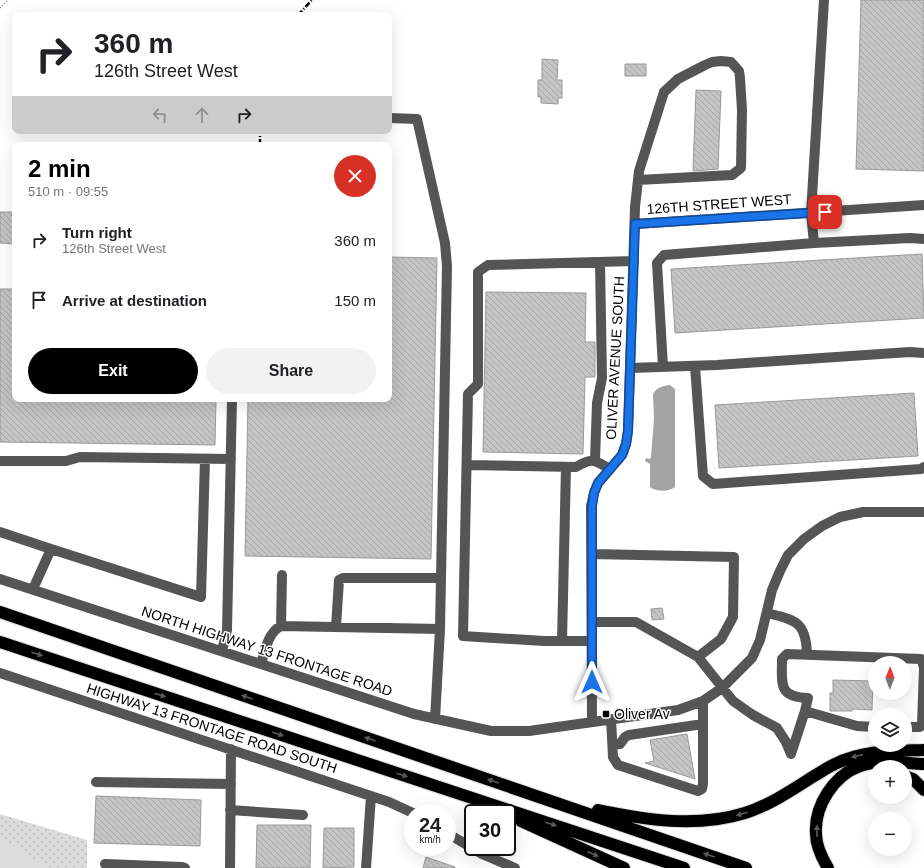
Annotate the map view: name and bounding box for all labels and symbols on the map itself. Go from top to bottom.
street label: 126TH STREET WEST [646,191,792,217]
pin [808,195,842,229]
street label: OLIVER AVENUE SOUTH [603,276,627,440]
street label: NORTH HIGHWAY 13 FRONTAGE ROAD [140,603,394,699]
one-way arrow [31,652,43,658]
north arrow [868,656,912,700]
position arrow [571,661,613,703]
street label: HIGHWAY 13 FRONTAGE ROAD SOUTH [85,680,339,776]
one-way arrow [155,692,167,698]
one-way arrow [241,694,253,700]
place label: Oliver Av [614,706,670,722]
marker: Oliver Av [601,709,611,719]
one-way arrow [273,731,285,737]
one-way arrow [364,736,376,742]
one-way arrow [851,753,864,759]
one-way arrow [396,772,408,778]
one-way arrow [487,778,499,784]
speed limit sign: 30 [464,804,516,856]
one-way arrow [736,811,748,817]
one-way arrow [546,821,558,827]
one-way arrow [814,824,820,837]
one-way arrow [588,851,599,857]
one-way arrow [703,852,715,858]

